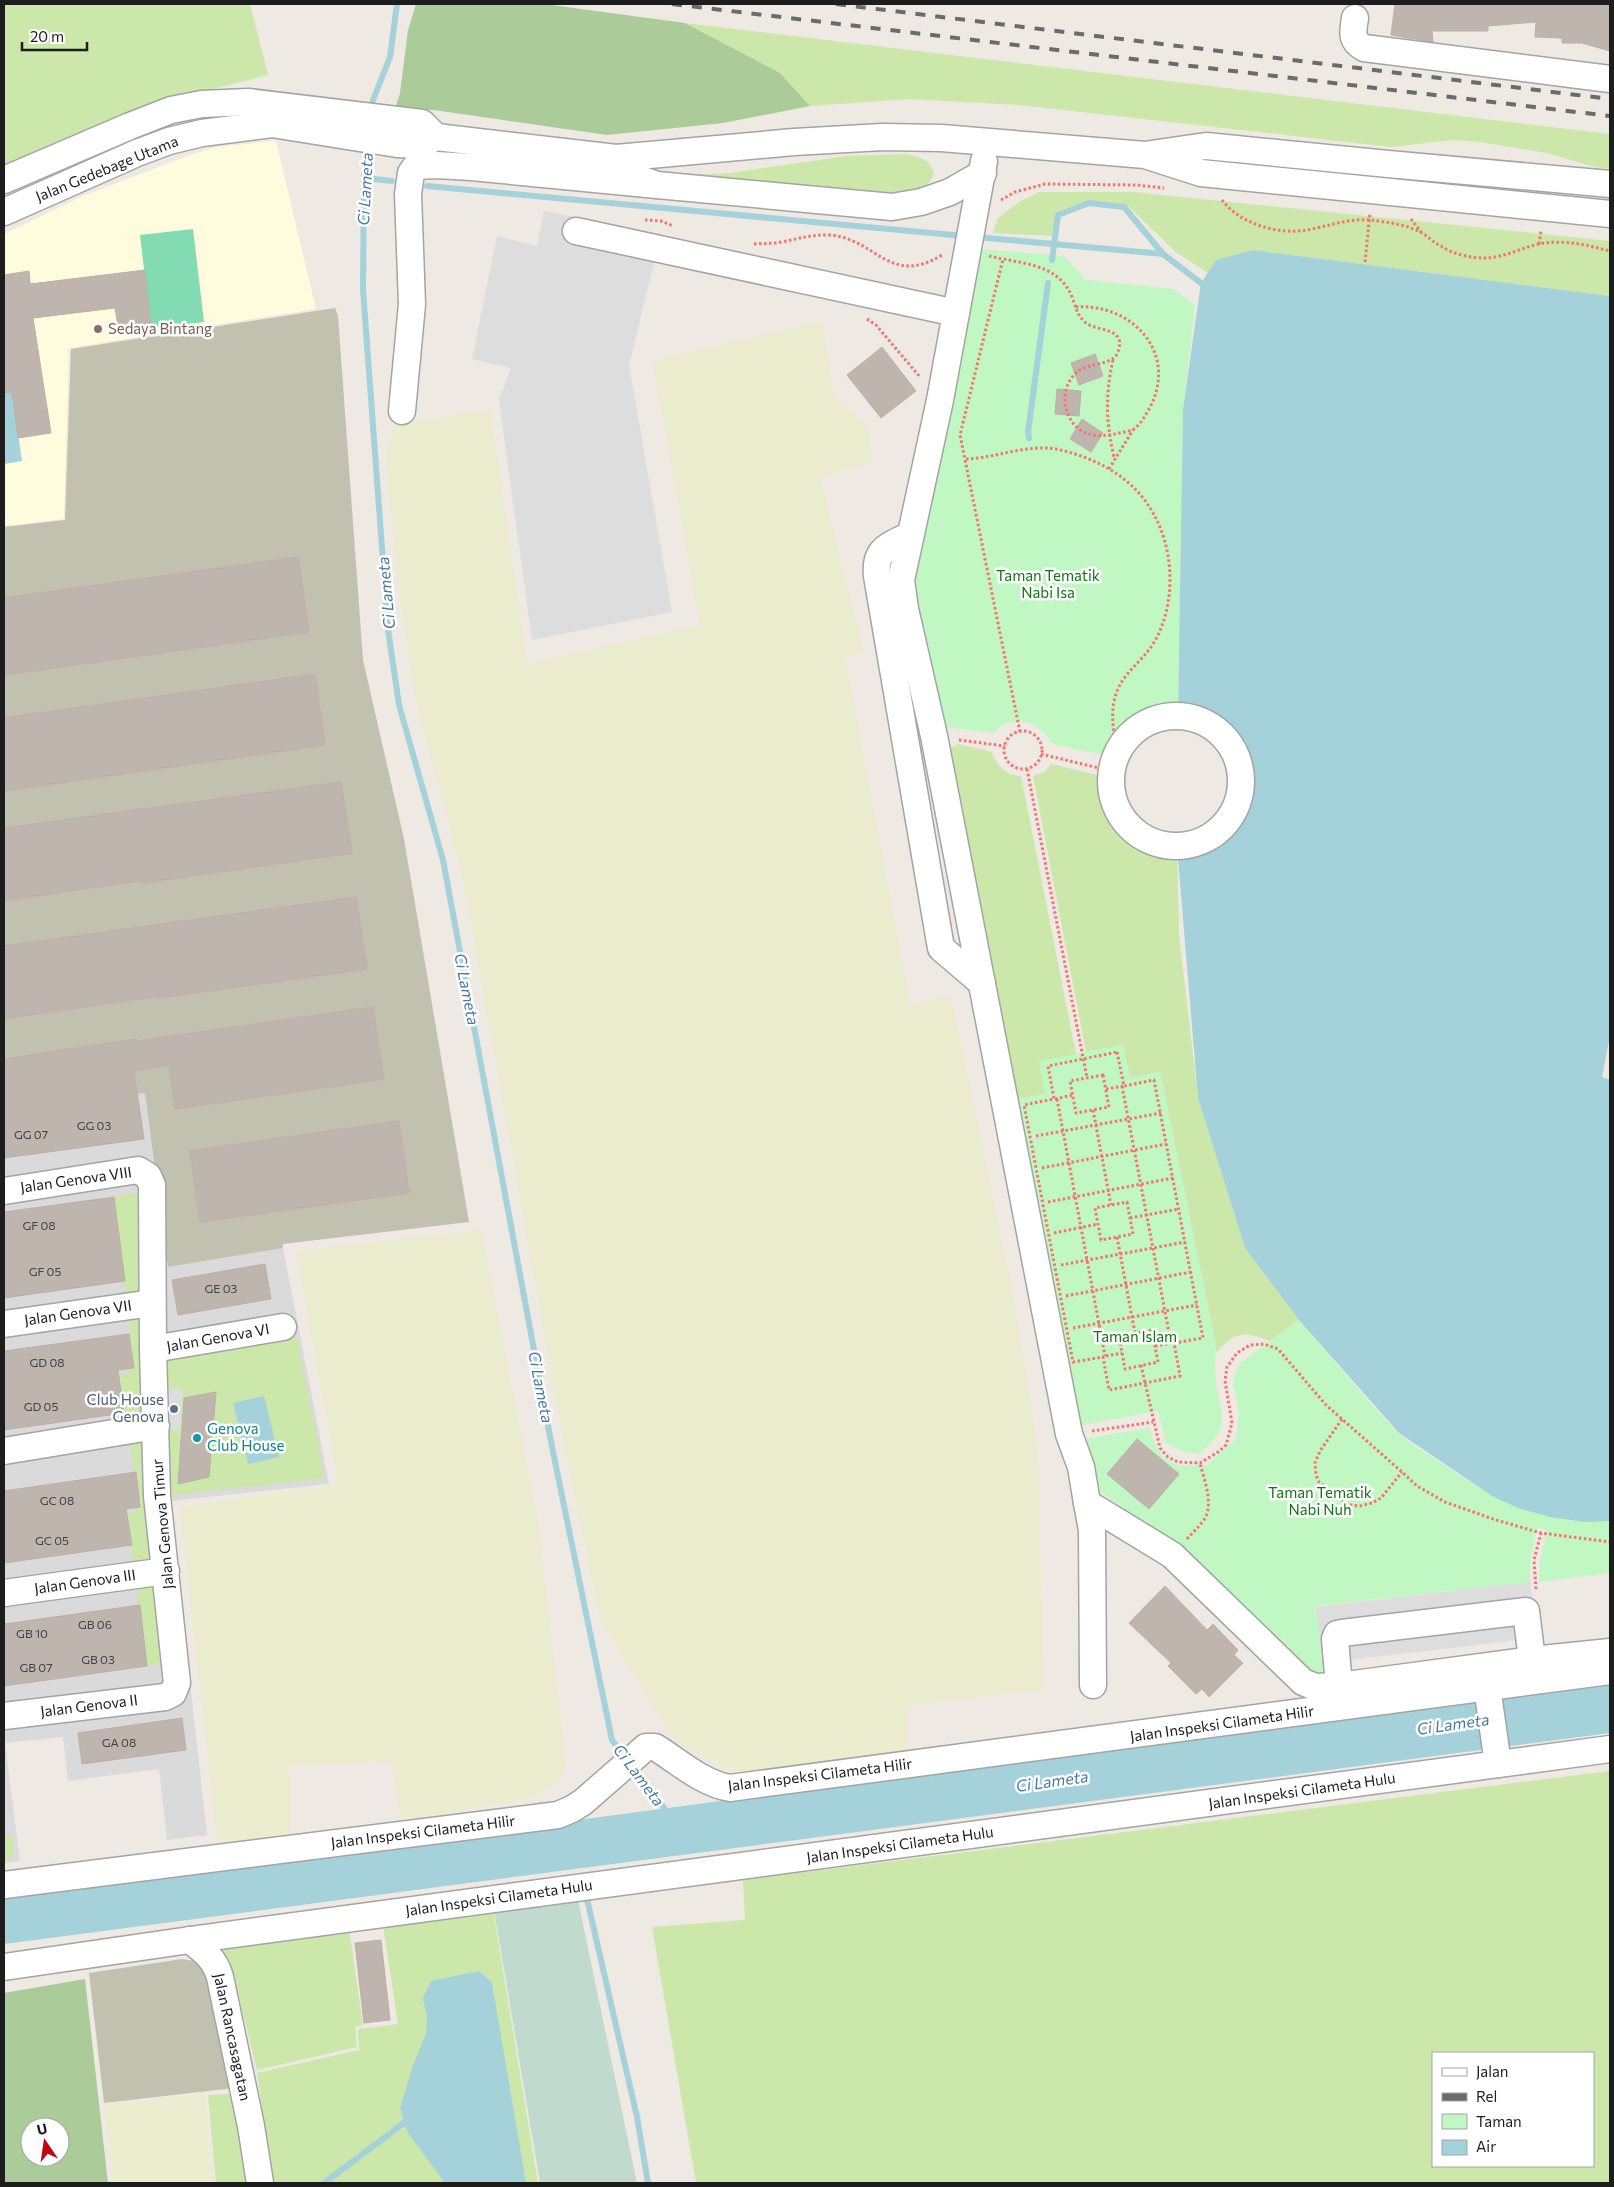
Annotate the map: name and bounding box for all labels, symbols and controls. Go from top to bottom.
scale bar [22,20,88,52]
text: 20 m [30,27,64,45]
street label: Jalan Gedebage Utama [33,131,181,205]
water label: Ci Lameta [353,152,376,226]
place label: Sedaya Bintang [108,319,212,337]
marker: Sedaya Bintang [92,323,104,335]
water label: Ci Lameta [373,556,398,630]
park label: Taman Tematik Nabi Isa [996,566,1100,601]
water label: Ci Lameta [451,951,484,1026]
house number: GG 03 [77,1118,111,1132]
house number: GG 07 [14,1127,48,1141]
street label: Jalan Genova VIII [19,1162,133,1196]
house number: GF 08 [22,1218,56,1232]
house number: GF 05 [29,1264,61,1278]
house number: GE 03 [205,1281,238,1295]
street label: Jalan Genova VII [23,1296,133,1328]
street label: Jalan Genova VI [165,1319,271,1355]
park label: Taman Islam [1093,1327,1177,1345]
water label: Ci Lameta [525,1349,558,1424]
house number: GD 08 [29,1355,65,1369]
place label: Club House Genova [86,1390,164,1425]
house number: GD 05 [24,1399,58,1413]
marker: Club House Genova [168,1403,180,1415]
place label: Genova Club House [207,1419,285,1454]
marker: Genova Club House [191,1432,203,1444]
street label: Jalan Genova Timur [147,1458,177,1590]
park label: Taman Tematik Nabi Nuh [1268,1483,1372,1518]
house number: GC 08 [40,1493,74,1507]
house number: GC 05 [35,1533,69,1547]
street label: Jalan Genova III [33,1565,137,1597]
house number: GB 06 [78,1617,112,1631]
house number: GB 10 [16,1626,48,1640]
house number: GB 03 [81,1652,115,1666]
house number: GB 07 [20,1660,52,1674]
street label: Jalan Genova II [39,1690,139,1720]
street label: Jalan Inspeksi Cilameta Hilir [1129,1701,1315,1745]
water label: Ci Lameta [1416,1709,1490,1738]
house number: GA 08 [102,1735,136,1749]
water label: Ci Lameta [610,1740,669,1810]
street label: Jalan Inspeksi Cilameta Hilir [727,1754,913,1794]
water label: Ci Lameta [1015,1766,1089,1795]
street label: Jalan Inspeksi Cilameta Hulu [1207,1768,1397,1812]
street label: Jalan Inspeksi Cilameta Hilir [330,1811,516,1851]
street label: Jalan Inspeksi Cilameta Hulu [805,1822,995,1866]
street label: Jalan Inspeksi Cilameta Hulu [404,1875,594,1919]
street label: Jalan Rancasagatan [211,1971,255,2102]
legend [1432,2052,1594,2167]
text: Jalan [1476,2062,1508,2080]
text: Rel [1476,2087,1497,2105]
text: Taman [1476,2112,1522,2130]
north arrow [20,2117,70,2167]
text: U [35,2119,49,2138]
text: Air [1476,2137,1496,2155]

